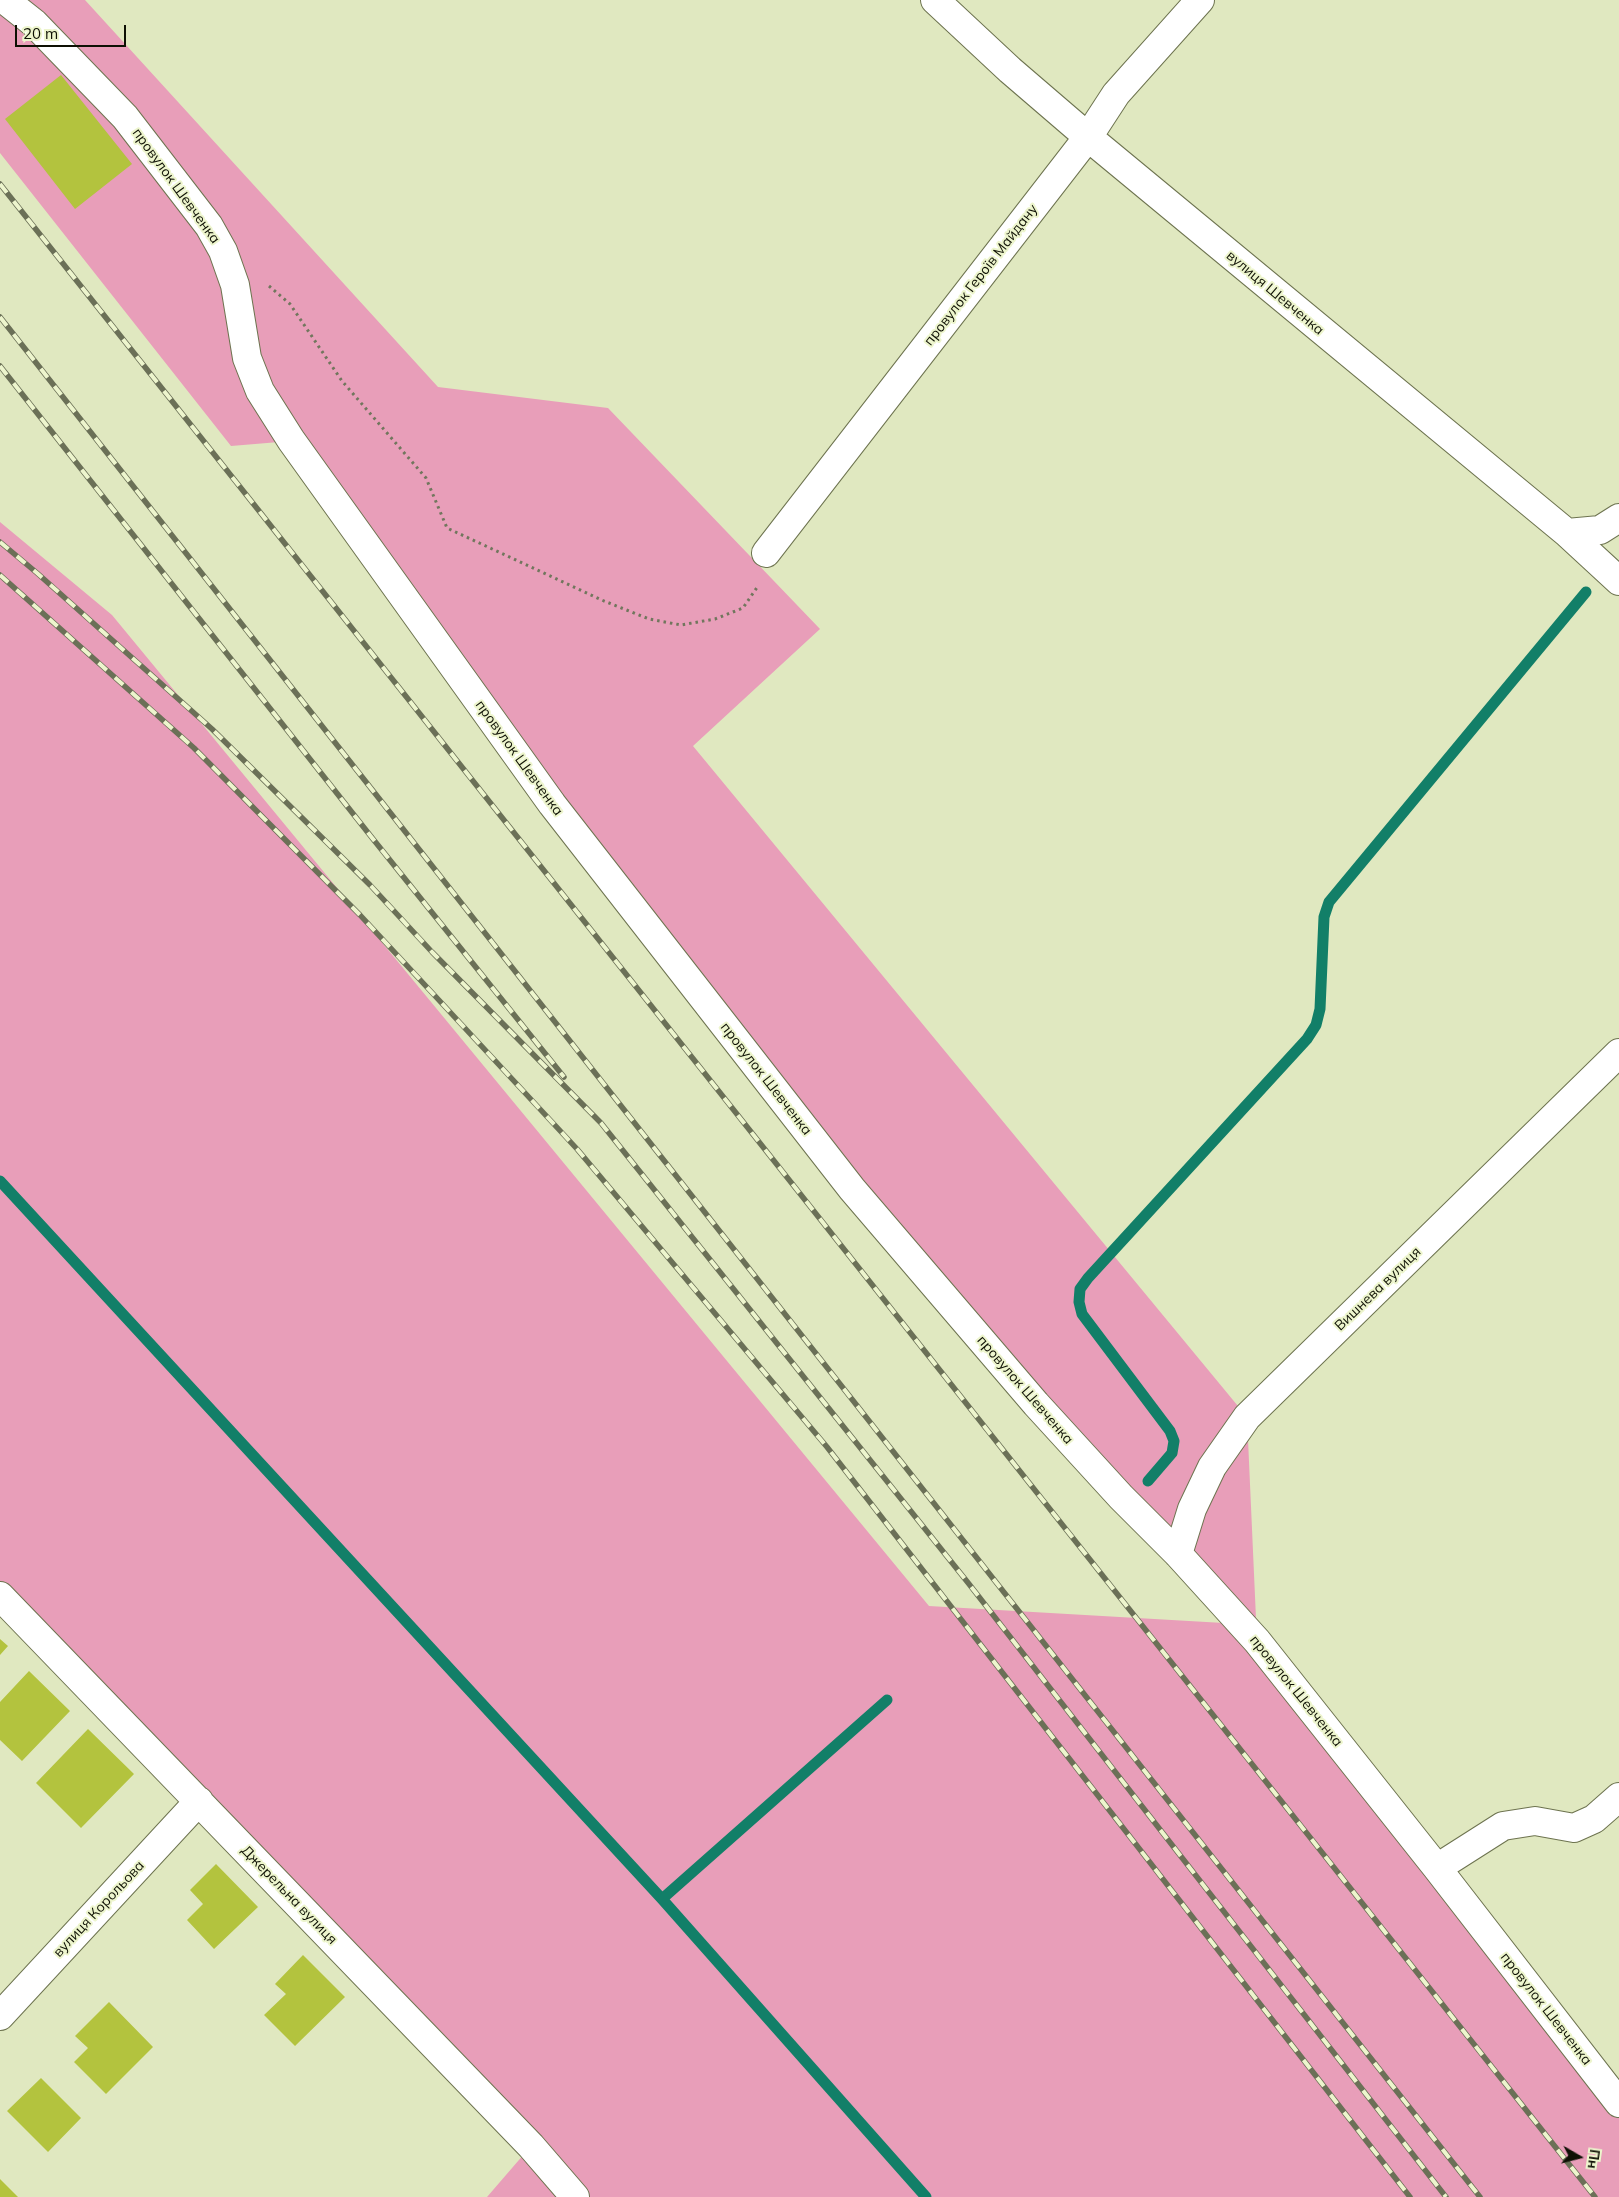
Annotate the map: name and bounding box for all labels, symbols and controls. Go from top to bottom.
scale bar [18,15,129,47]
text: 20 m [23,24,58,43]
street label: провулок Шевченка [129,125,223,247]
street label: провулок Героїв Майдану [921,201,1041,349]
street label: вулиця Шевченка [1223,247,1327,339]
street label: провулок Шевченка [472,697,566,819]
street label: провулок Шевченка [717,1019,815,1139]
street label: Вишнева вулиця [1331,1244,1425,1334]
street label: провулок Шевченка [973,1332,1077,1448]
street label: провулок Шевченка [1246,1632,1346,1750]
street label: Джерельна вулиця [238,1842,340,1948]
street label: вулиця Корольова [50,1857,148,1961]
street label: провулок Шевченка [1497,1949,1595,2069]
north arrow [1554,2132,1604,2182]
text: Пн [1584,2148,1604,2170]

